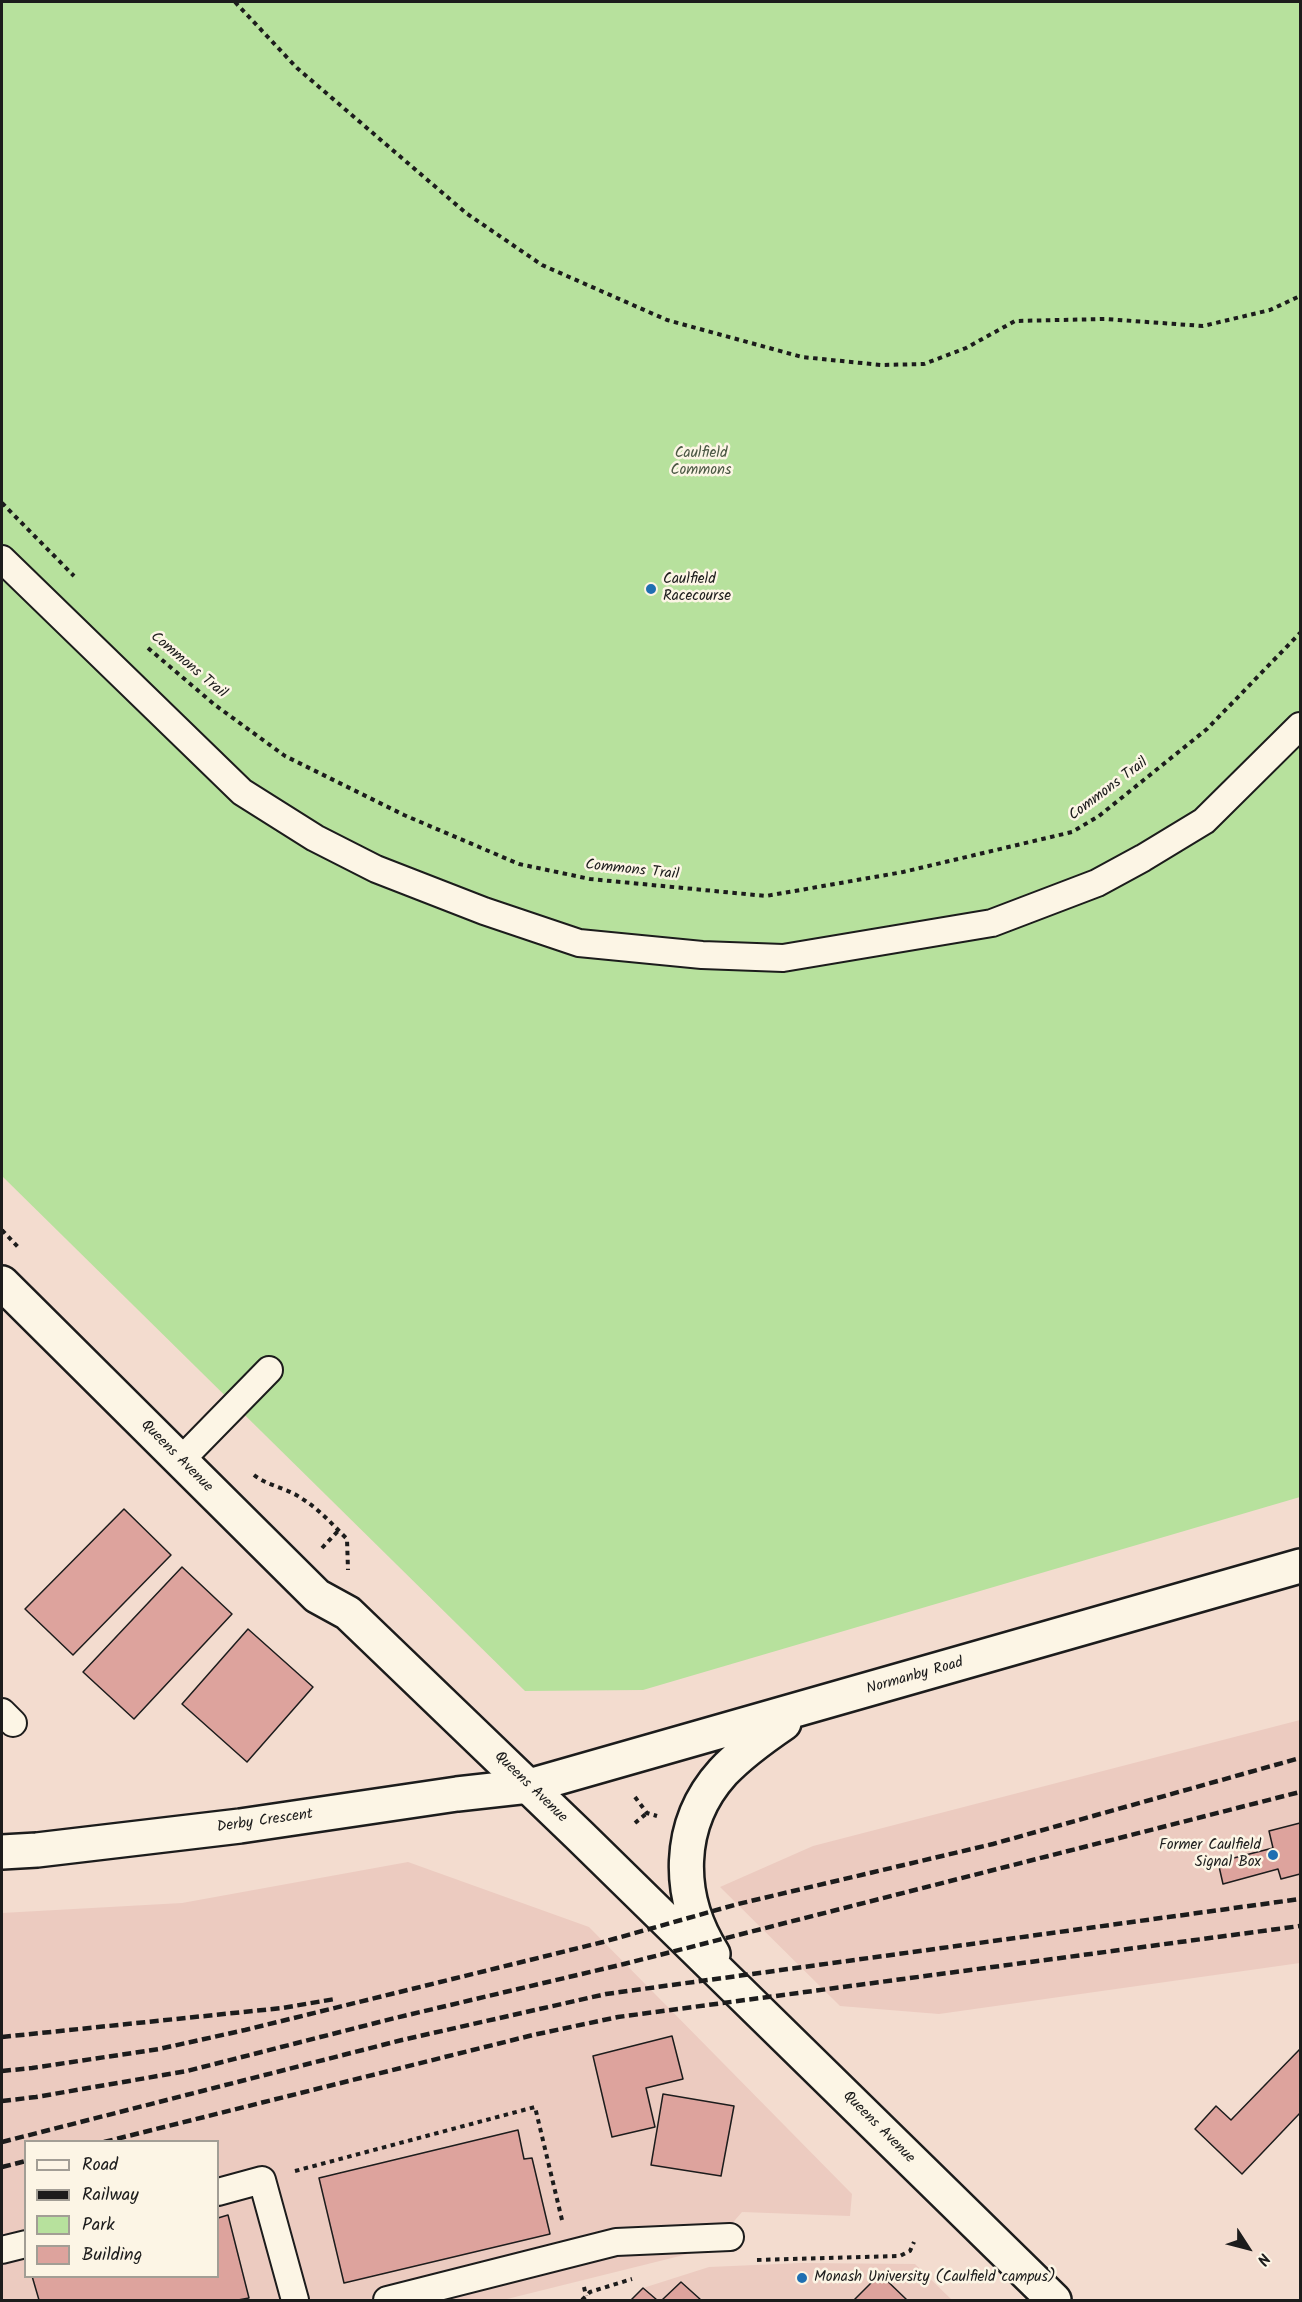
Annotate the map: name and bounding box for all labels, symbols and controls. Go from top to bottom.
park label: Caulfield Commons [671,445,731,480]
place label: Caulfield Racecourse [663,571,731,606]
marker: Caulfield Racecourse [644,582,658,596]
street label: Commons Trail [146,629,230,703]
street label: Commons Trail [1066,754,1152,826]
street label: Commons Trail [584,857,680,885]
street label: Queens Avenue [136,1417,216,1497]
street label: Normanby Road [865,1655,965,1699]
street label: Queens Avenue [490,1749,570,1827]
street label: Derby Crescent [216,1806,314,1838]
place label: Former Caulfield Signal Box [1159,1837,1261,1872]
marker: Former Caulfield Signal Box [1266,1848,1280,1862]
street label: Queens Avenue [838,2088,918,2168]
legend [24,2140,219,2278]
text: Road [82,2151,118,2180]
text: Railway [82,2181,139,2210]
text: Park [82,2211,115,2240]
north arrow [1218,2218,1278,2278]
text: Building [82,2241,142,2270]
text: N [1250,2247,1276,2270]
place label: Monash University (Caulfield campus) [814,2269,1056,2287]
marker: Monash University (Caulfield campus) [795,2271,809,2285]

